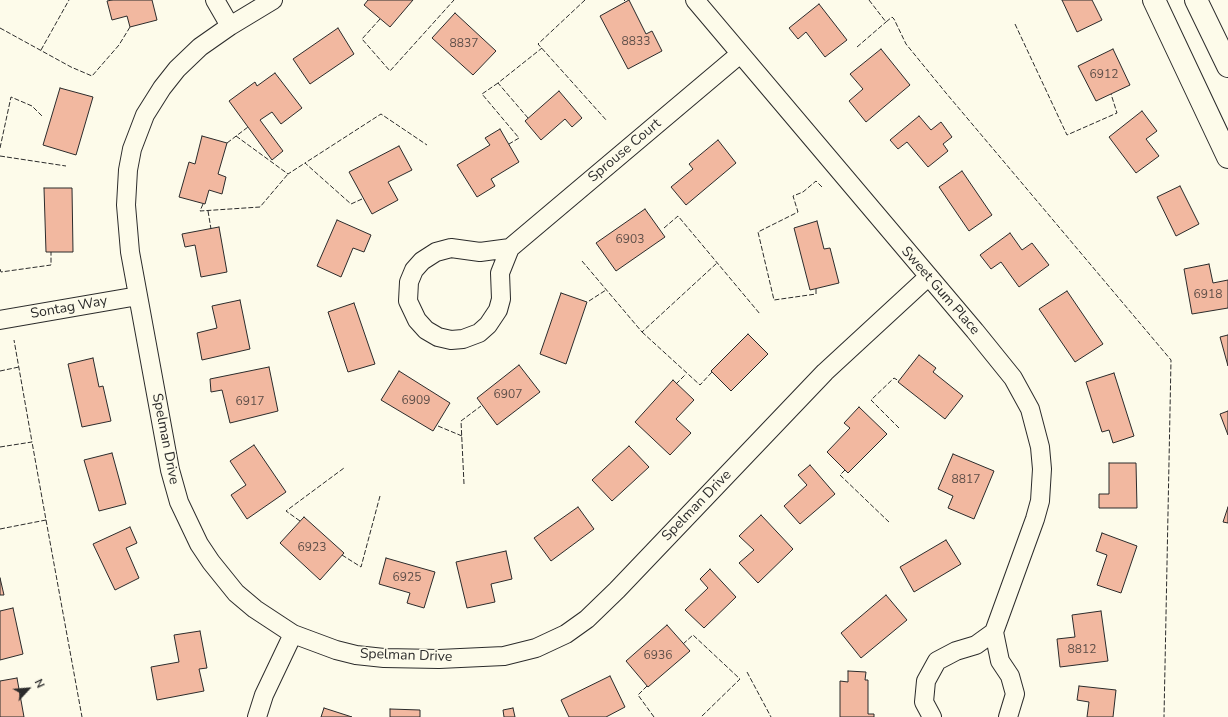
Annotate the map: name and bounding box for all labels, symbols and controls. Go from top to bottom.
house number: 8833 [622,35,650,49]
house number: 8837 [450,37,478,51]
house number: 6912 [1090,68,1118,82]
street label: Sprouse Court [585,116,665,186]
house number: 6903 [616,233,644,247]
street label: Sweet Gum Place [897,243,983,339]
house number: 6918 [1194,288,1222,302]
street label: Sontag Way [29,293,109,323]
house number: 6907 [494,388,522,402]
street label: Spelman Drive [148,392,182,486]
house number: 6909 [402,394,430,408]
house number: 6917 [236,395,264,409]
street label: Spelman Drive [659,467,735,545]
house number: 8817 [952,473,980,487]
house number: 6923 [298,541,326,555]
house number: 6925 [393,571,421,585]
house number: 8812 [1068,643,1096,657]
street label: Spelman Drive [359,646,453,666]
house number: 6936 [644,649,672,663]
north arrow [8,669,48,709]
text: N [31,677,48,691]

